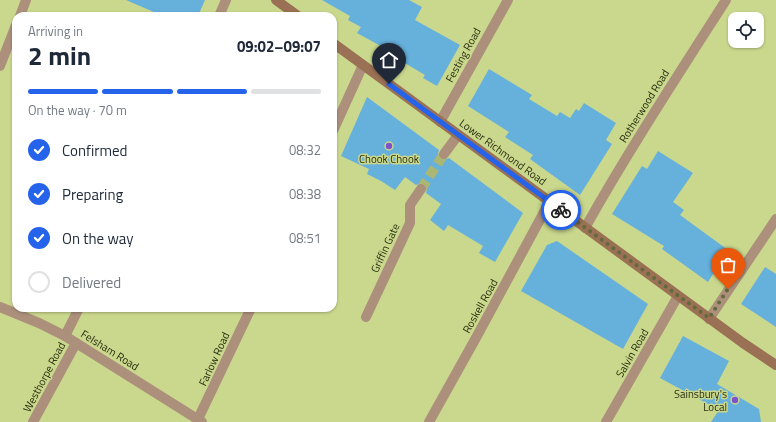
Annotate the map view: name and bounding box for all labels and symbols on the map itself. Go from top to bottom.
street label: Festing Road [441,25,485,85]
pin [372,43,406,84]
street label: Rotherwood Road [615,66,673,146]
street label: Lower Richmond Road [456,115,550,189]
marker: Chook Chook [384,141,394,151]
place label: Chook Chook [359,151,420,167]
courier [541,190,581,230]
street label: Griffin Gate [367,220,404,275]
pin [711,248,745,289]
street label: Roskell Road [459,276,502,336]
street label: Felsham Road [78,326,142,374]
street label: Salvin Road [612,326,652,380]
street label: Farlow Road [195,329,234,389]
street label: Westhorpe Road [19,339,69,415]
place label: Sainsbury's Local [674,386,727,415]
marker: Sainsbury's Local [730,395,740,405]

